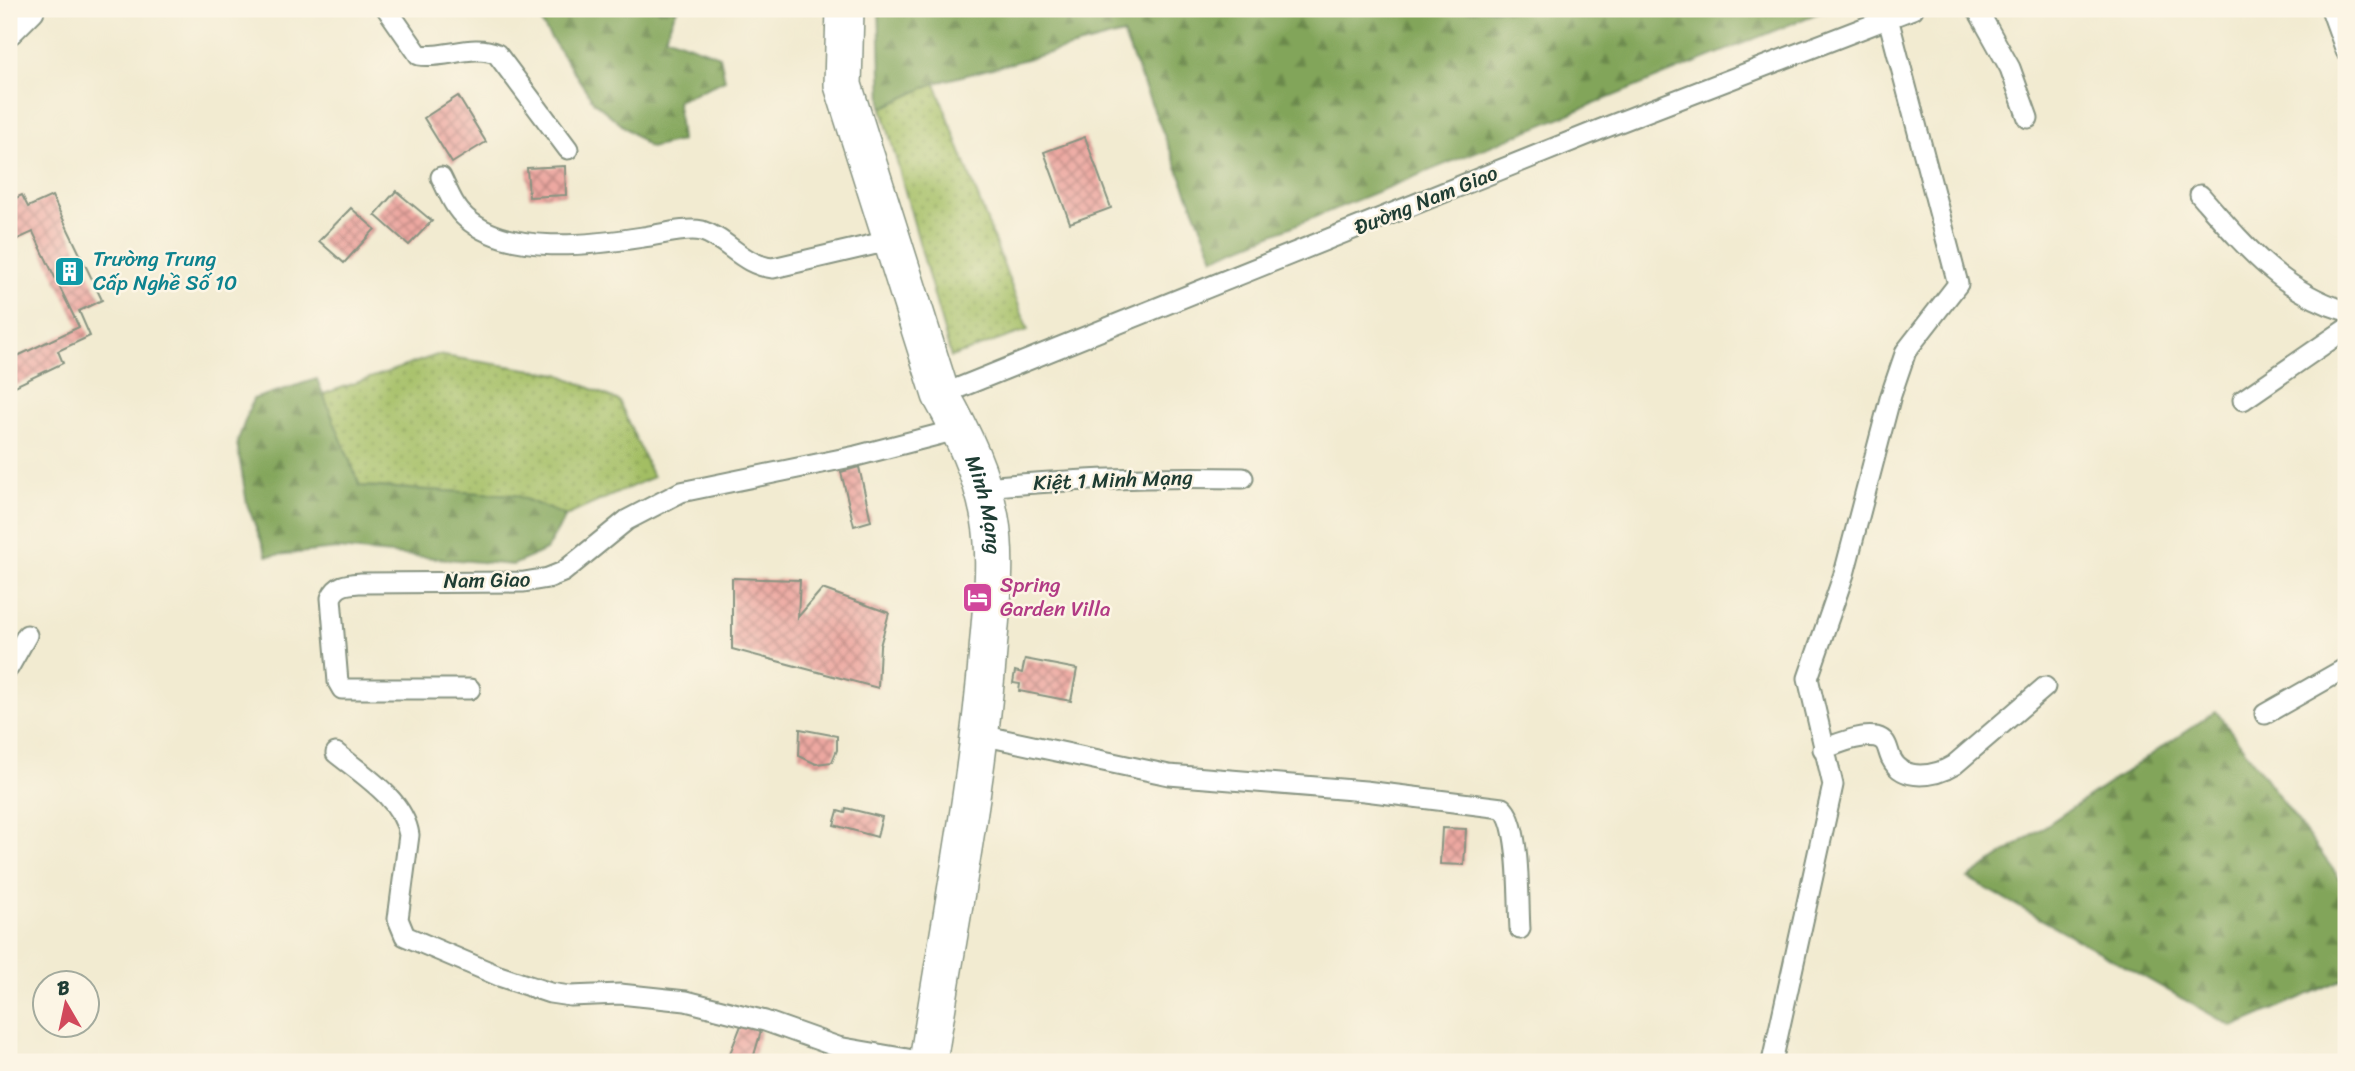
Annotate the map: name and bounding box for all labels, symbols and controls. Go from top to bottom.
street label: Đường Nam Giao [1348,154,1504,246]
place label: Trường Trung Cấp Nghề Số 10 [93,240,237,302]
building icon: Trường Trung Cấp Nghề Số 10 [53,254,87,288]
street label: Minh Mạng [954,449,1013,555]
street label: Kiệt 1 Minh Mạng [1033,458,1194,502]
street label: Nam Giao [443,560,531,600]
place label: Spring Garden Villa [1000,566,1111,628]
hotel icon: Spring Garden Villa [960,580,994,614]
north arrow [32,970,102,1040]
text: B [55,970,72,1005]

